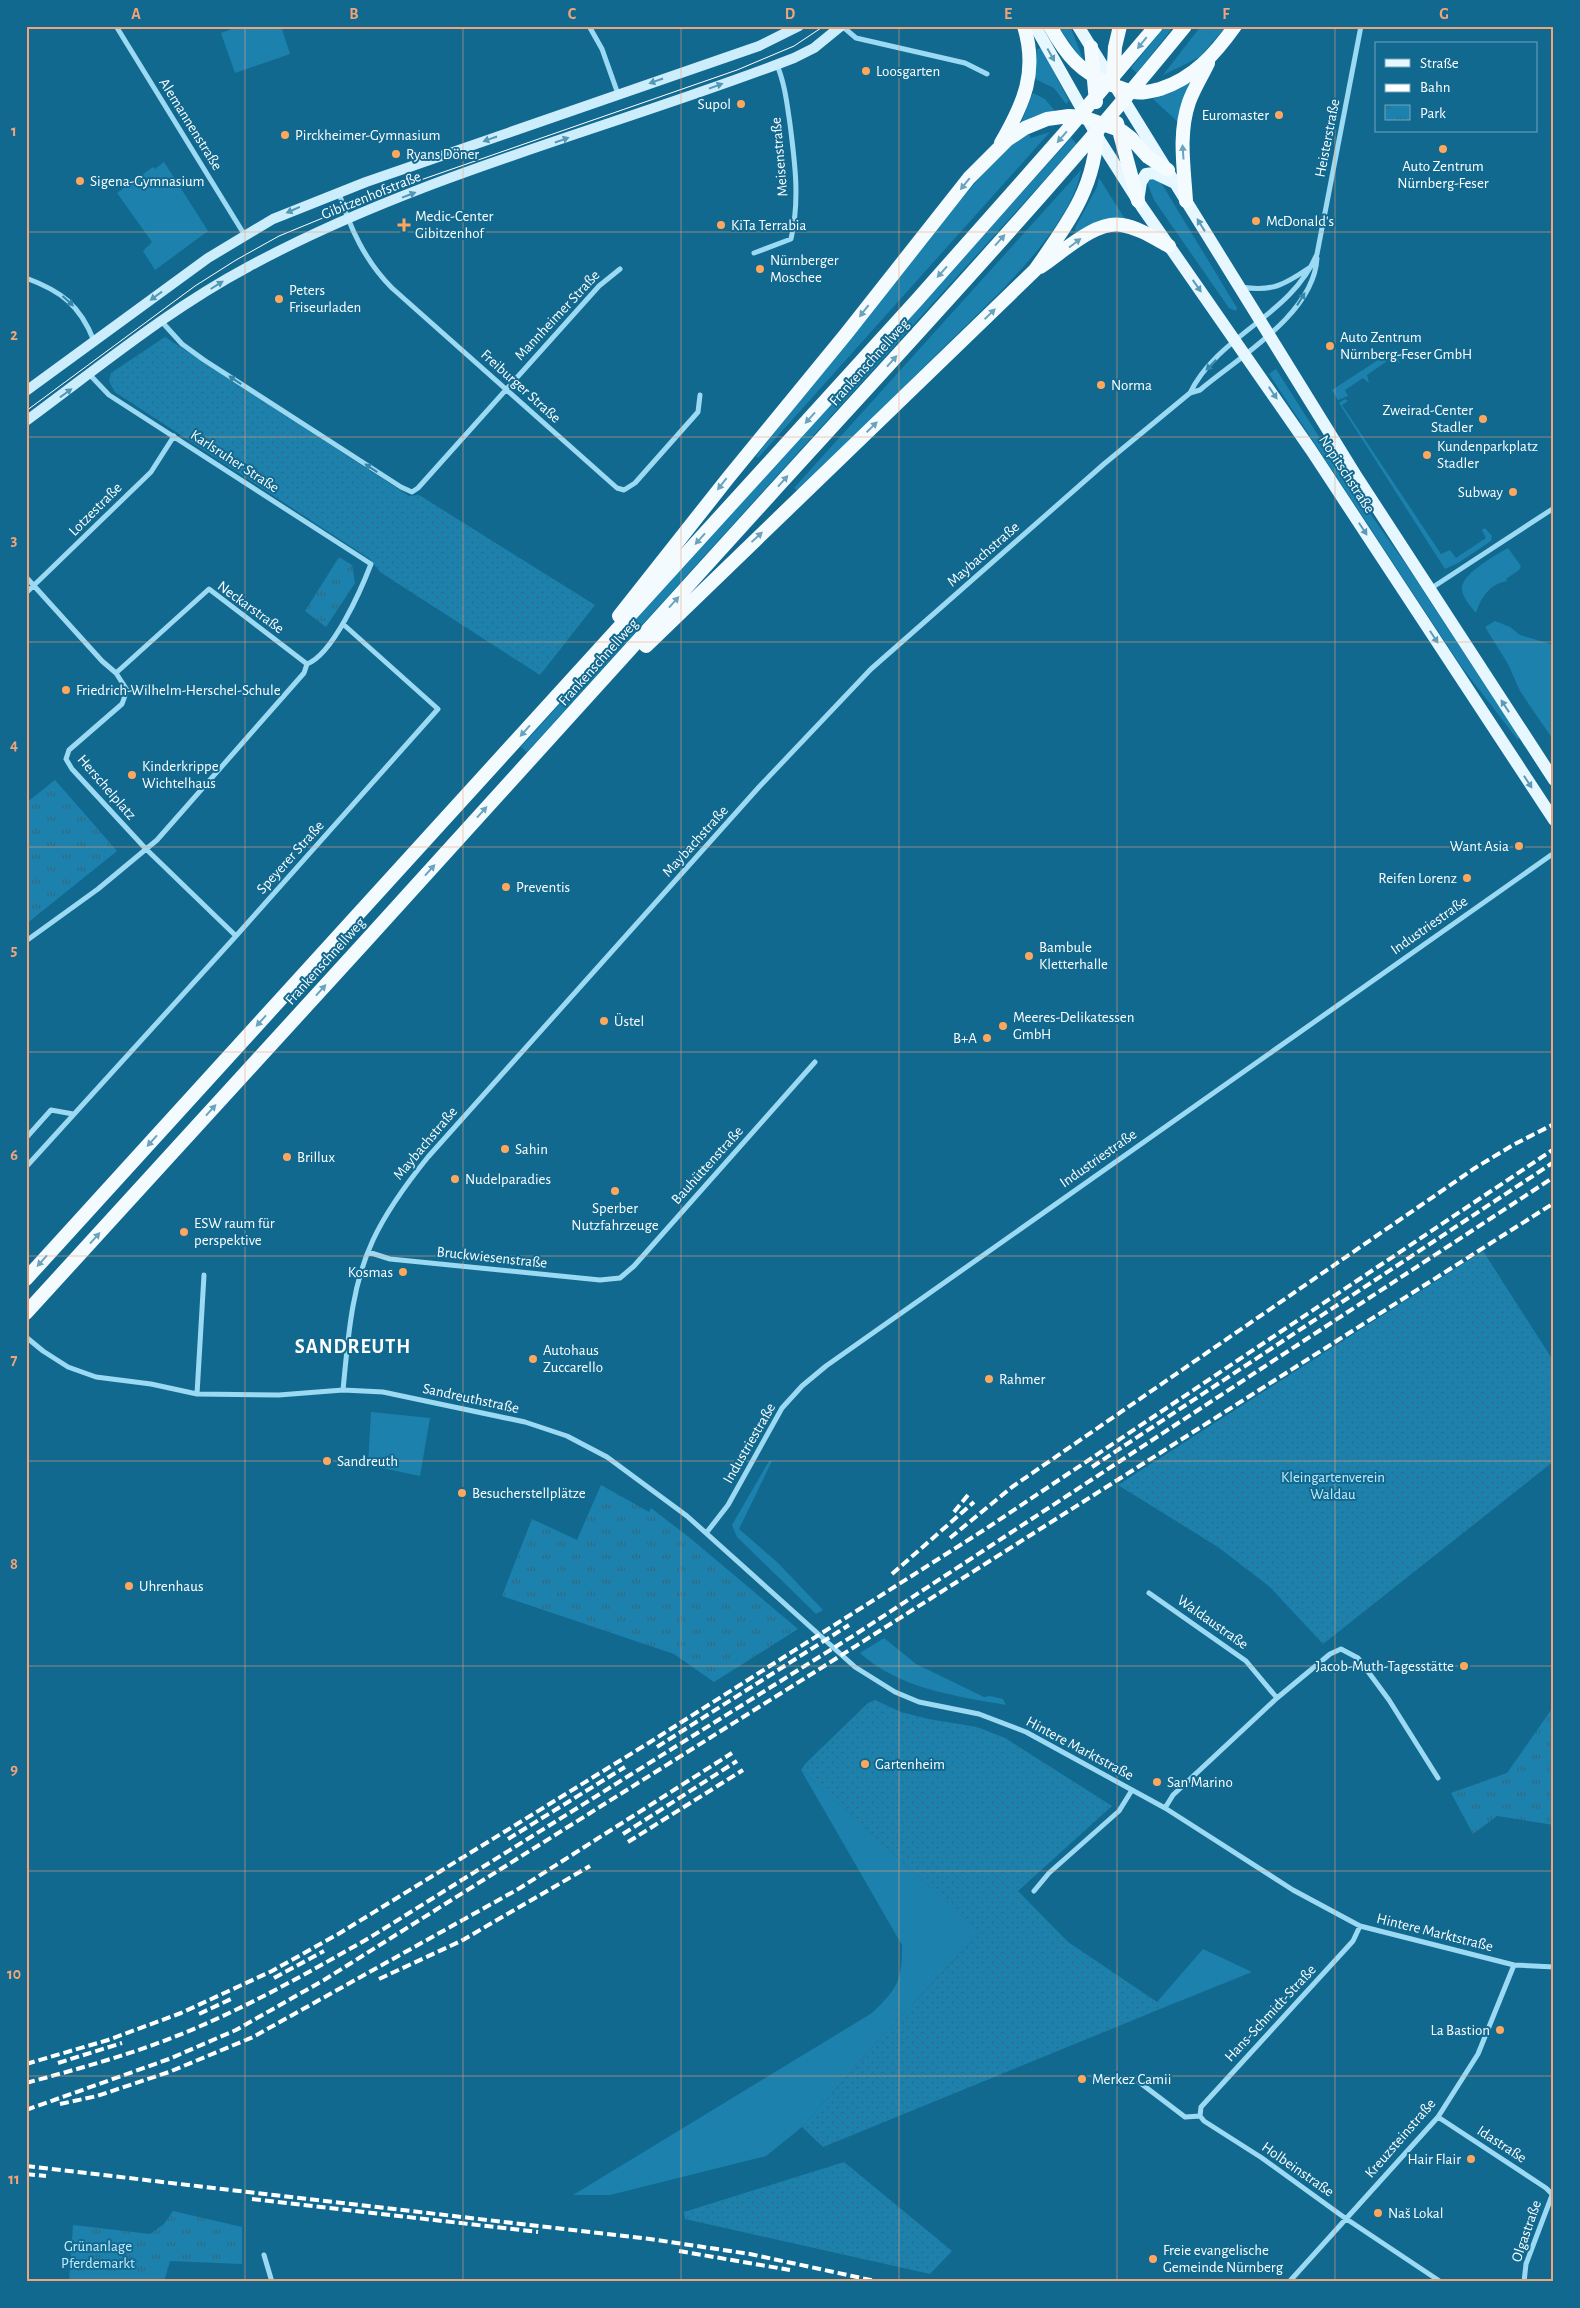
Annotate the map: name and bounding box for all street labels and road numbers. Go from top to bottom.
street label: Alemannenstraße [156,76,225,173]
street label: Heisterstraße [1313,98,1342,179]
street label: Meisenstraße [769,117,790,197]
street label: Gibitzenhofstraße [319,169,423,222]
street label: Mannheimer Straße [512,267,603,363]
street label: Frankenschnellweg [827,315,913,409]
street label: Freiburger Straße [478,347,564,426]
street label: Karlsruher Straße [188,427,282,496]
street label: Nopitschstraße [1316,433,1377,516]
street label: Lotzestraße [66,480,125,539]
street label: Maybachstraße [944,519,1022,590]
street label: Neckarstraße [215,578,287,636]
street label: Frankenschnellweg [556,615,642,709]
street label: Herschelplatz [74,752,139,823]
street label: Maybachstraße [660,803,731,880]
street label: Speyerer Straße [254,818,327,897]
street label: Industriestraße [1388,893,1470,957]
street label: Frankenschnellweg [283,914,369,1008]
street label: Maybachstraße [391,1104,460,1183]
street label: Bauhüttenstraße [669,1123,746,1207]
street label: Industriestraße [1057,1126,1139,1190]
street label: Bruckwiesenstraße [436,1244,548,1271]
street label: Sandreuthstraße [421,1381,521,1416]
street label: Industriestraße [720,1400,778,1486]
street label: Waldaustraße [1175,1593,1251,1652]
street label: Hintere Marktstraße [1023,1714,1136,1783]
street label: Hintere Marktstraße [1375,1911,1495,1954]
street label: Hans-Schmidt-Straße [1222,1962,1319,2065]
street label: Kreuzsteinstraße [1362,2096,1439,2181]
street label: Idastraße [1474,2123,1529,2166]
street label: Holbeinstraße [1259,2139,1337,2200]
street label: Olgastraße [1509,2198,1544,2264]

